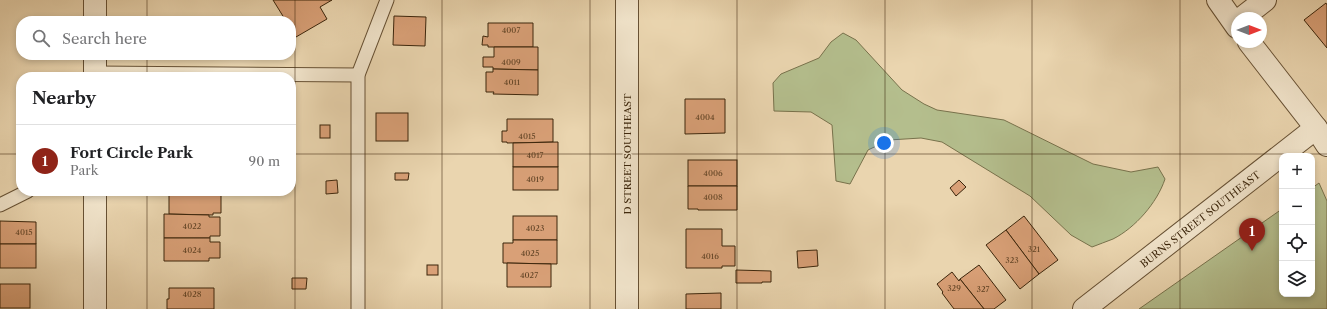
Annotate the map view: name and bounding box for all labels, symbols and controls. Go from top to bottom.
north arrow [1231,12,1267,48]
search box [16,16,296,60]
house number: 4007 [502,25,520,35]
icon: search [30,27,52,49]
text: Search here [62,29,147,48]
house number: 4009 [501,57,521,67]
house number: 4011 [504,77,521,87]
text: Nearby [32,88,96,108]
street label: D STREET SOUTHEAST [621,93,634,215]
house number: 4004 [695,112,715,122]
house number: 4015 [518,131,536,141]
your location [874,133,894,153]
text: Fort Circle Park [70,143,193,162]
house number: 4017 [527,150,544,160]
text: 1 [42,153,48,169]
text: 90 m [249,153,280,169]
map controls [1279,153,1315,297]
button: + [1279,153,1315,189]
text: Park [70,162,98,178]
house number: 4006 [703,168,723,178]
street label: BURNS STREET SOUTHEAST [1138,168,1263,270]
house number: 4019 [526,174,544,184]
button: − [1279,189,1315,225]
house number: 4008 [703,192,723,202]
pin: 1 [1239,218,1265,251]
house number: 4022 [183,221,202,231]
house number: 4023 [526,223,544,233]
button: locate [1279,225,1315,261]
house number: 4015 [15,227,33,237]
house number: 321 [1028,244,1041,254]
house number: 4024 [183,245,202,255]
house number: 4025 [521,248,539,258]
house number: 4016 [701,251,719,261]
house number: 323 [1005,255,1019,265]
button: layers [1279,261,1315,297]
house number: 4027 [520,270,538,280]
house number: 329 [947,283,961,293]
house number: 327 [977,284,990,294]
house number: 4028 [182,289,202,299]

